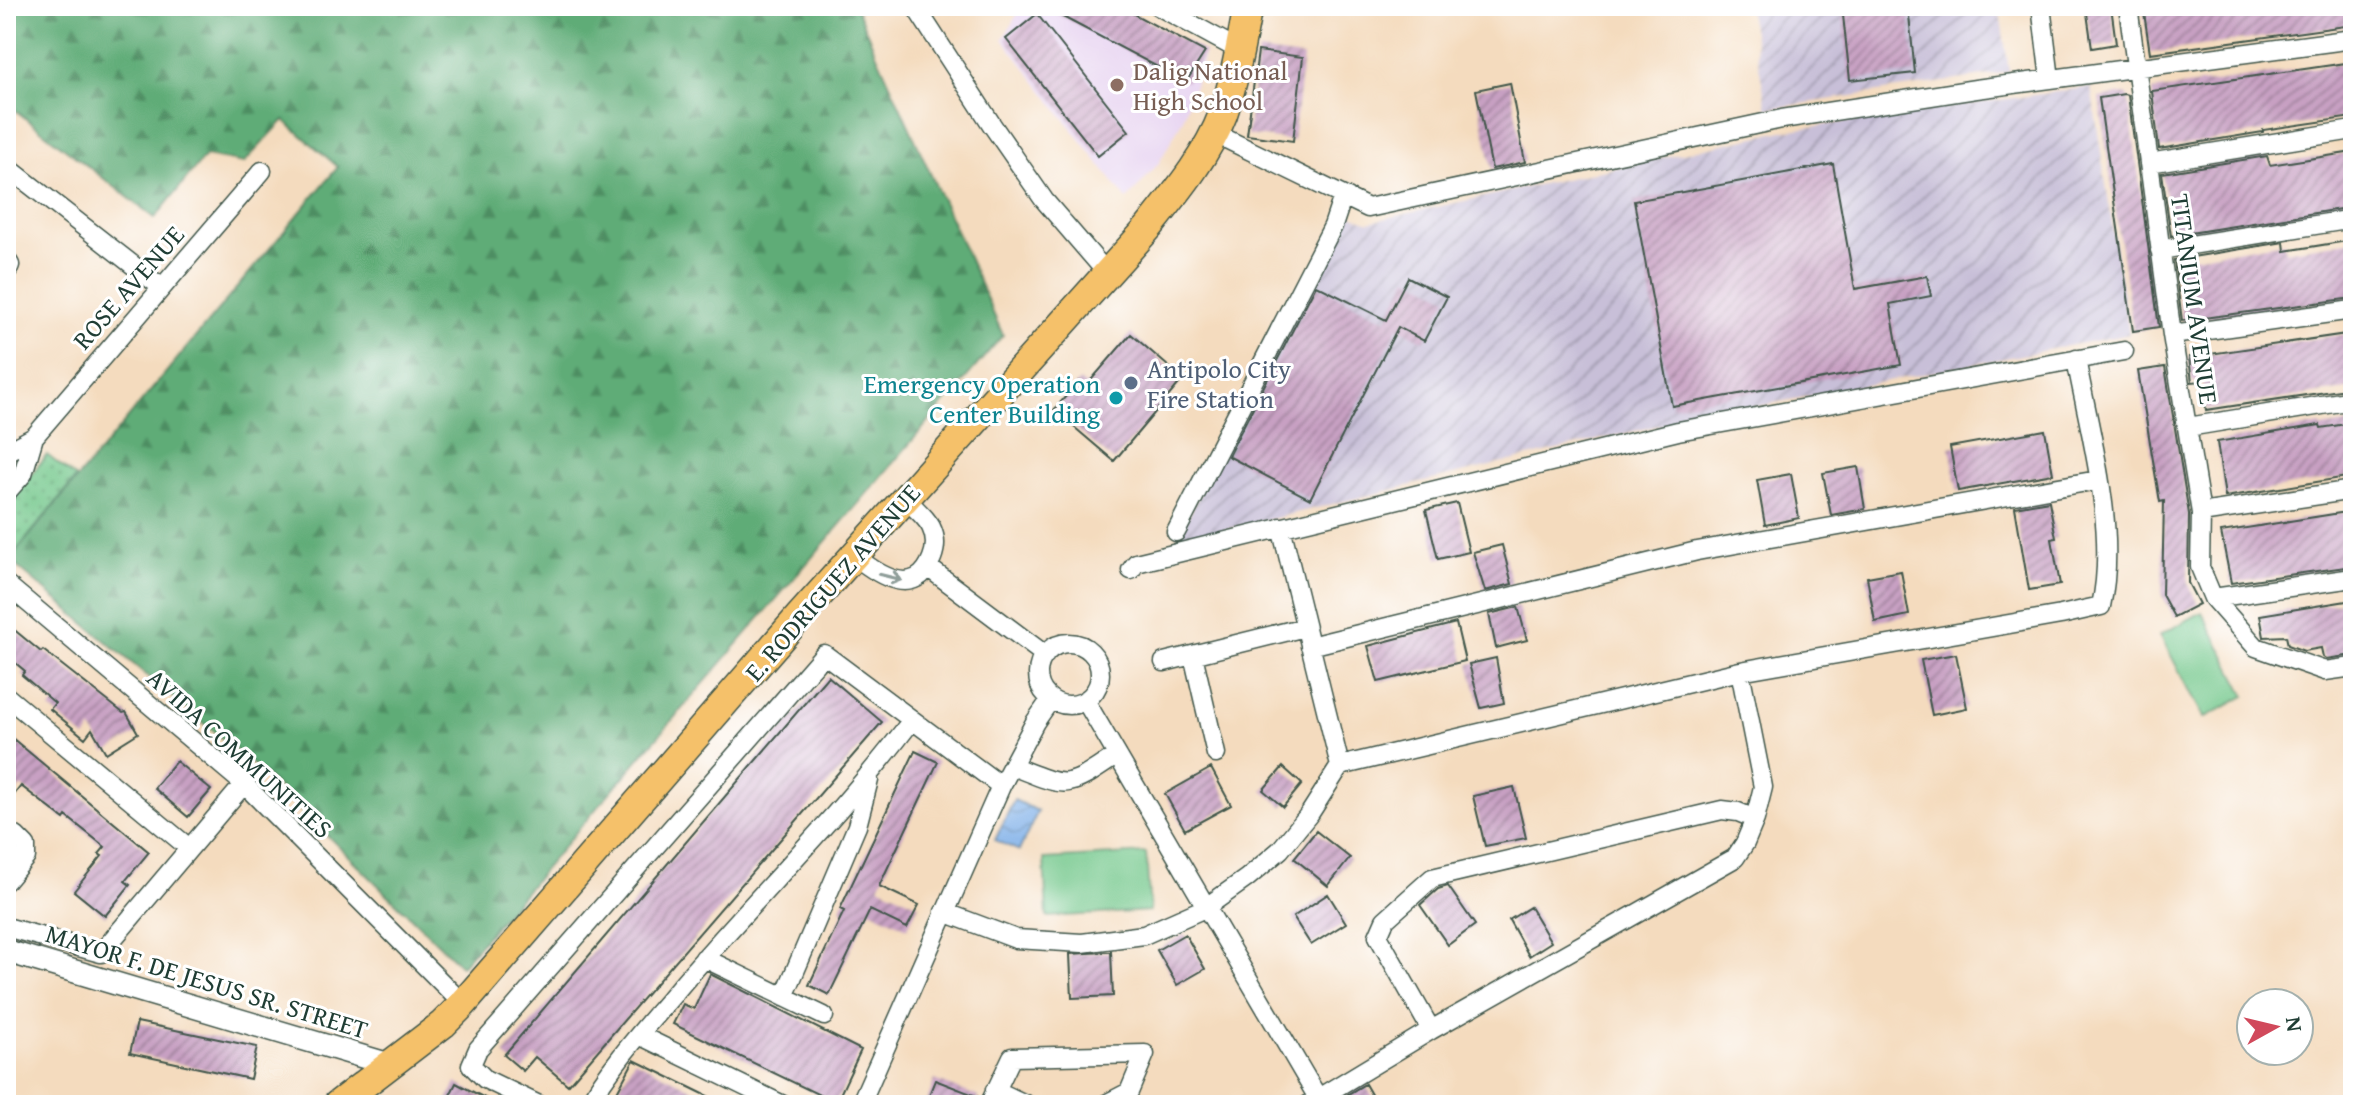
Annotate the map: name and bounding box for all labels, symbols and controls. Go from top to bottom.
place label: Dalig National High School [1133,51,1288,120]
marker: Dalig National High School [1108,76,1126,94]
street label: TITANIUM AVENUE [2161,191,2229,407]
street label: ROSE AVENUE [63,216,193,358]
place label: Antipolo City Fire Station [1147,349,1291,418]
place label: Emergency Operation Center Building [864,364,1100,433]
marker: Antipolo City Fire Station [1122,374,1140,392]
marker: Emergency Operation Center Building [1107,389,1125,407]
street label: E. RODRIGUEZ AVENUE [735,474,929,690]
one-way arrow [877,570,903,585]
street label: AVIDA COMMUNITIES [138,659,342,847]
street label: MAYOR F. DE JESUS SR. STREET [41,913,373,1049]
north arrow [2235,987,2315,1067]
text: N [2278,1015,2312,1034]

